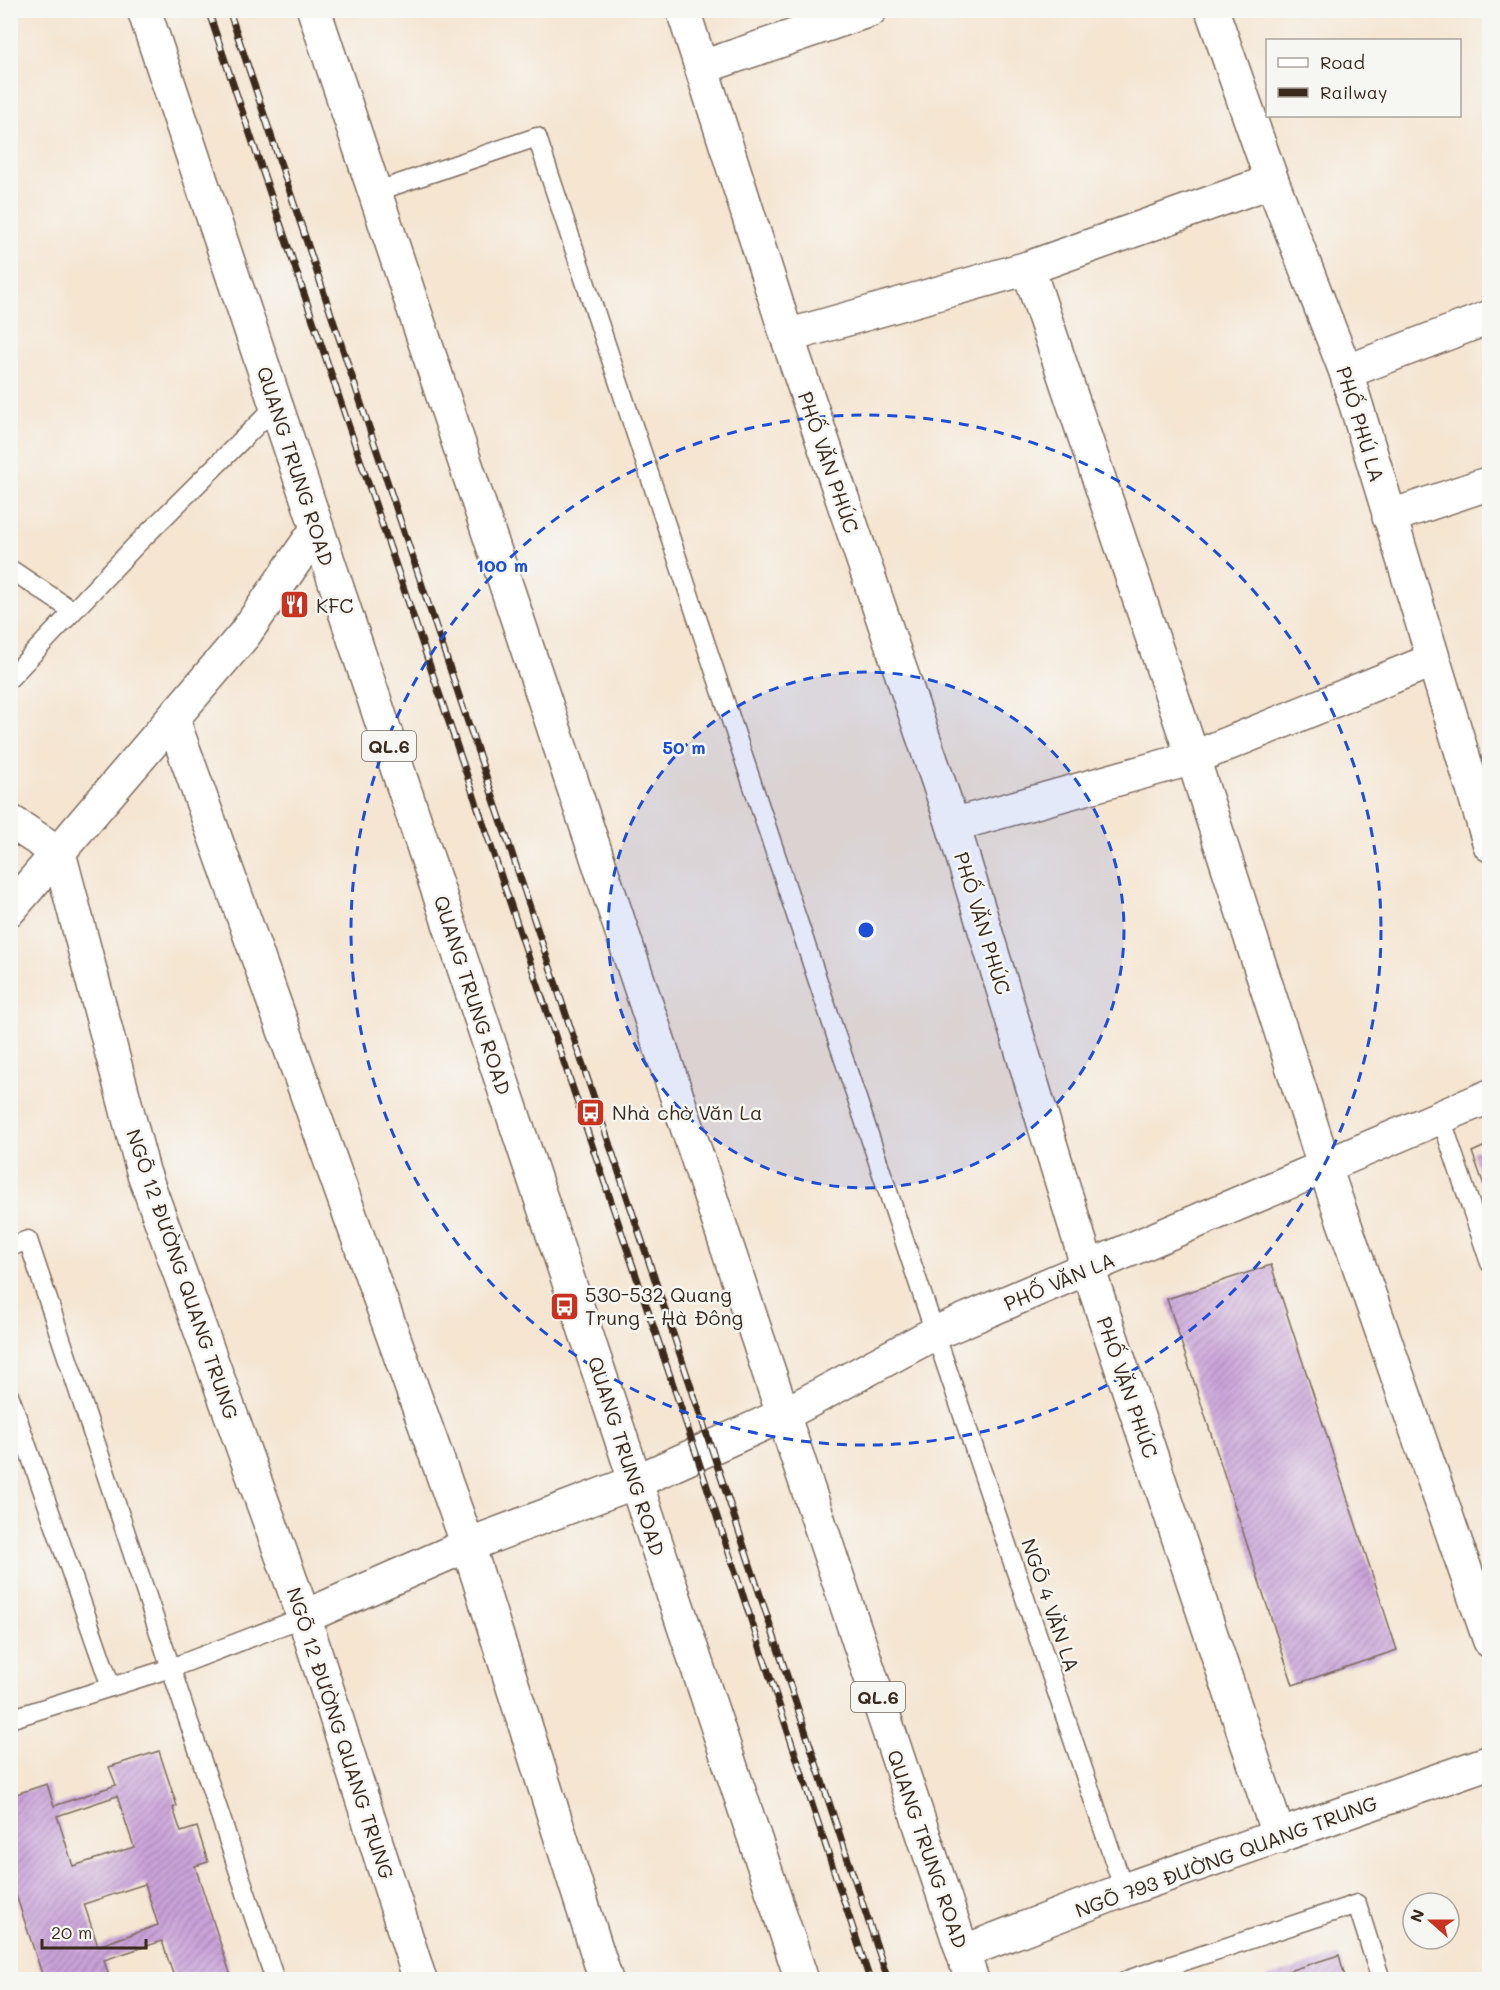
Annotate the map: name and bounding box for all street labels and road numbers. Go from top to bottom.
street label: QUANG TRUNG ROAD [251,363,341,569]
street label: PHỐ PHÚ LA [1331,363,1391,485]
street label: PHỐ VĂN PHÚC [793,388,865,536]
road number: QL.6 [362,731,416,761]
street label: PHỐ VĂN PHÚC [949,849,1017,997]
street label: QUANG TRUNG ROAD [428,892,518,1098]
street label: NGÕ 12 ĐƯỜNG QUANG TRUNG [121,1125,245,1423]
street label: PHỐ VĂN LA [1000,1246,1118,1316]
street label: PHỐ VĂN PHÚC [1092,1313,1164,1461]
street label: QUANG TRUNG ROAD [582,1353,672,1559]
street label: NGÕ 4 VĂN LA [1016,1535,1086,1675]
street label: NGÕ 12 ĐƯỜNG QUANG TRUNG [281,1584,401,1882]
road number: QL.6 [851,1682,905,1712]
street label: QUANG TRUNG ROAD [882,1746,974,1952]
street label: NGÕ 793 ĐƯỜNG QUANG TRUNG [1071,1789,1381,1923]

